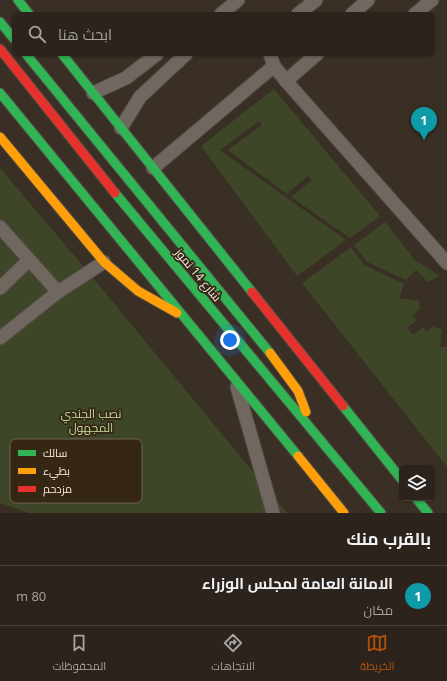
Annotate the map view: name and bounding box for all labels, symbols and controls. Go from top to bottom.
search box [12,12,435,56]
icon: search [26,23,48,45]
text: ابحث هنا [58,24,112,44]
pin: 1 [411,107,437,140]
street label: شارع 14 تموز [170,244,226,305]
your location [220,330,240,350]
park label: نصب الجندي المجهول [61,405,121,436]
legend [10,439,142,503]
text: سالك [43,445,67,460]
text: بطيء [43,463,70,480]
map controls [399,465,435,501]
button: layers [399,465,435,501]
text: مزدحم [43,481,72,497]
text: بالقرب منك [346,527,431,550]
text: الامانة العامة لمجلس الوزراء [202,573,393,593]
text: 80 m [16,587,46,605]
text: 1 [414,587,422,605]
text: مكان [364,601,393,619]
tab: المحفوظات [53,632,106,676]
tab: الاتجاهات [211,632,255,676]
tab: الخريطة [360,632,394,676]

